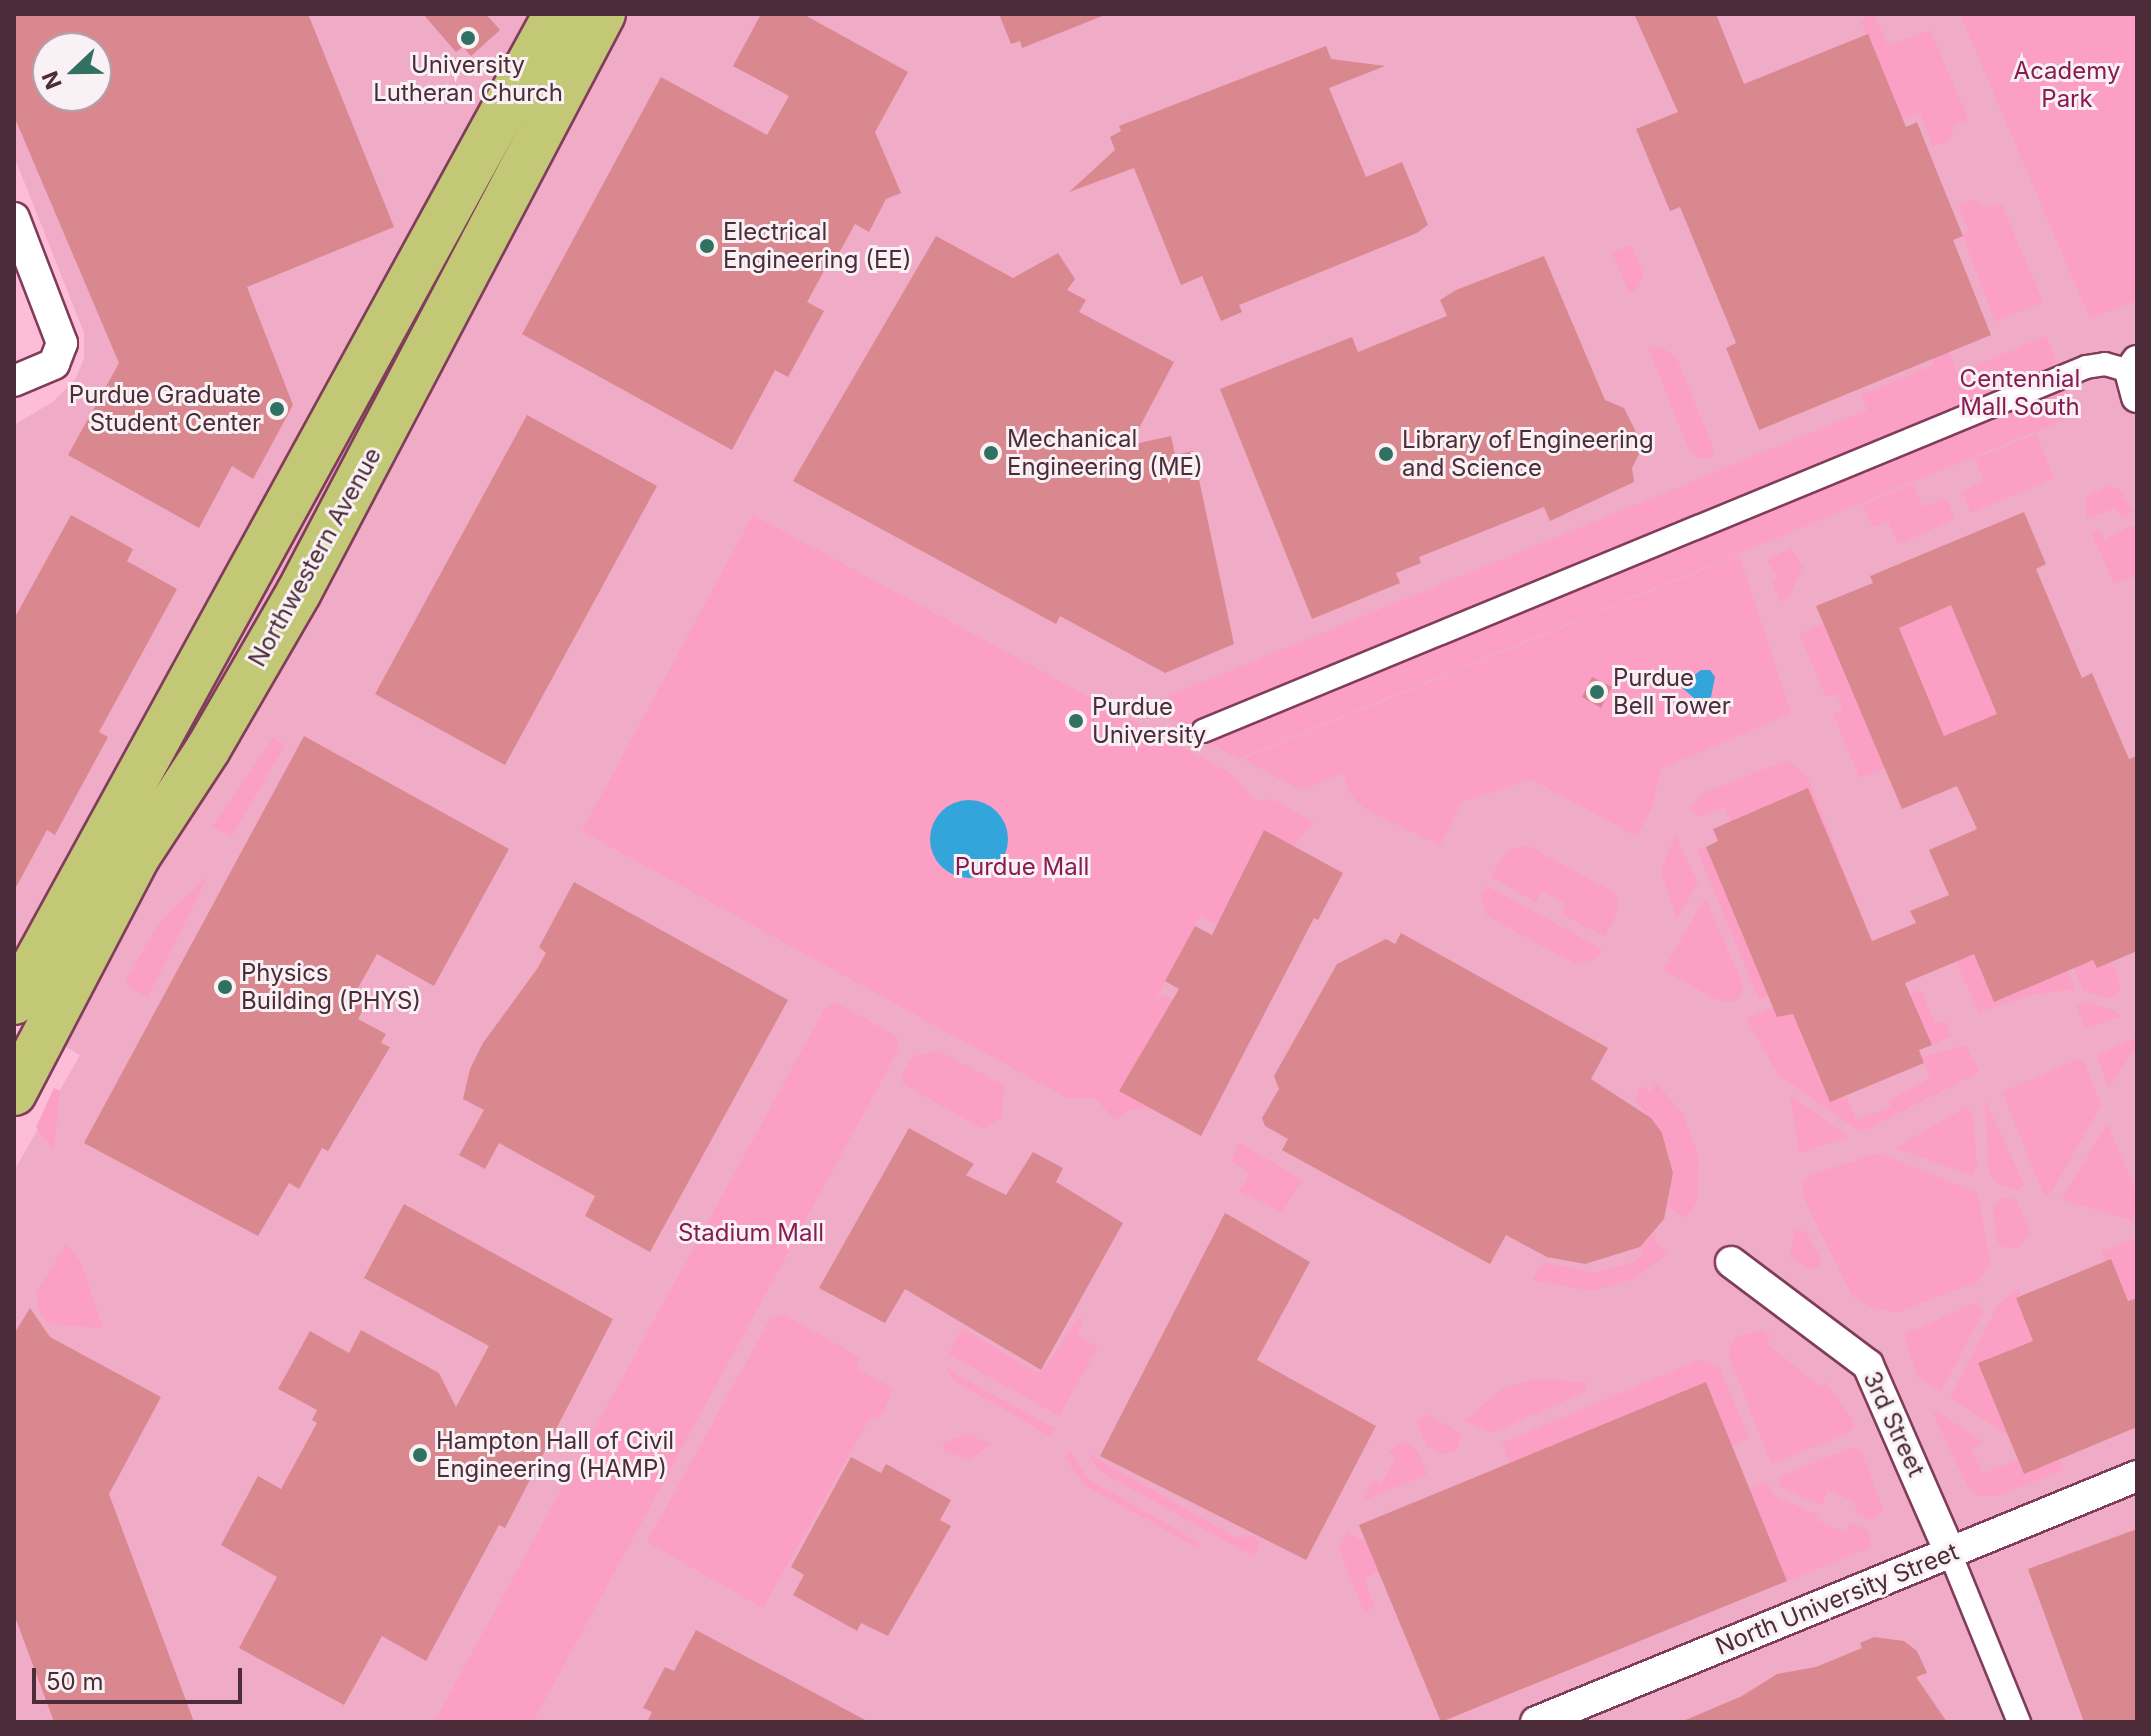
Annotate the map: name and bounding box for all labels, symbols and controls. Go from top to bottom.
marker: University Lutheran Church [459,29,477,47]
north arrow [32,32,112,112]
place label: University Lutheran Church [373,51,563,107]
park label: Academy Park [2014,57,2120,113]
text: N [36,68,67,93]
place label: Electrical Engineering (EE) [723,218,912,274]
marker: Electrical Engineering (EE) [698,237,716,255]
park label: Centennial Mall South [1960,365,2080,421]
place label: Purdue Graduate Student Center [69,381,261,437]
marker: Purdue Graduate Student Center [268,400,286,418]
place label: Mechanical Engineering (ME) [1007,425,1203,481]
place label: Library of Engineering and Science [1402,426,1654,482]
street label: Northwestern Avenue [243,442,387,672]
marker: Mechanical Engineering (ME) [982,444,1000,462]
marker: Library of Engineering and Science [1377,445,1395,463]
place label: Purdue Bell Tower [1613,664,1731,720]
marker: Purdue Bell Tower [1588,683,1606,701]
place label: Purdue University [1092,693,1206,749]
marker: Purdue University [1067,712,1085,730]
park label: Purdue Mall [955,853,1089,881]
place label: Physics Building (PHYS) [241,959,421,1015]
marker: Physics Building (PHYS) [216,978,234,996]
park label: Stadium Mall [678,1219,824,1247]
street label: 3rd Street [1857,1367,1931,1481]
place label: Hampton Hall of Civil Engineering (HAMP) [436,1427,674,1483]
marker: Hampton Hall of Civil Engineering (HAMP) [411,1446,429,1464]
street label: North University Street [1711,1537,1963,1661]
scale bar [36,1652,246,1702]
text: 50 m [46,1667,104,1696]

